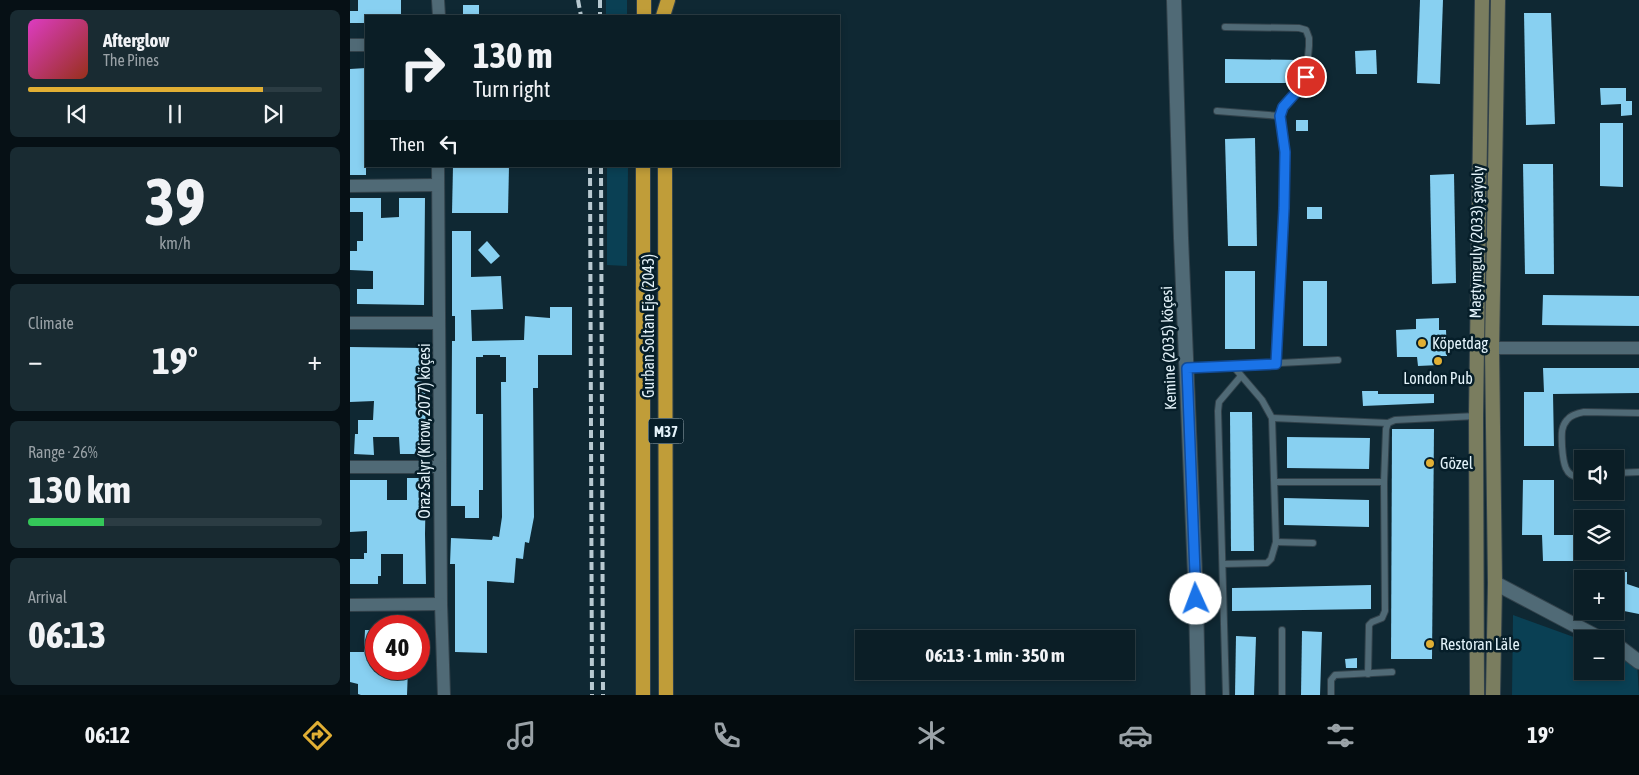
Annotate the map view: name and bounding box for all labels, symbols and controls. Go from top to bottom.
text: Afterglow [103,29,170,51]
icon: right [390,35,455,100]
text: 130 m [473,35,552,75]
text: The Pines [103,51,159,69]
pin [1285,56,1327,98]
icon: arrive [1292,63,1320,91]
text: Turn right [473,76,550,102]
icon: previous [63,100,91,128]
icon: pause [161,100,189,128]
icon: next [259,100,287,128]
icon: left [435,130,463,158]
text: Then [390,133,425,155]
text: 39 [144,164,206,239]
street label: Magtymguly (2033) şaýoly [1466,165,1487,319]
text: km/h [159,234,191,252]
street label: Gurban Soltan Eje (2043) [639,254,658,398]
street label: Kemine (2035) köçesi [1157,286,1180,410]
text: Climate [28,314,74,332]
place label: Köpetdag [1432,334,1488,353]
marker: Köpetdag [1416,337,1428,349]
text: 19° [152,339,198,382]
street label: Oraz Salyr (Kirow, 2077) köçesi [415,343,434,519]
text: − [28,344,43,376]
text: + [307,344,322,376]
marker: London Pub [1432,355,1444,367]
place label: London Pub [1403,369,1473,387]
road number: M37 [648,418,684,444]
text: Range · 26% [28,443,98,461]
map controls [1574,450,1624,680]
button: sound [1574,450,1624,500]
place label: Gözel [1440,454,1474,472]
marker: Gözel [1424,457,1436,469]
text: 130 km [28,468,131,511]
button: layers [1574,510,1624,560]
button: + [1574,570,1624,620]
position arrow [1169,572,1221,624]
text: Arrival [28,588,67,606]
text: 06:13 [28,613,106,656]
speed limit sign: 40 [365,615,430,680]
button: − [1574,630,1624,680]
place label: Restoran Läle [1440,635,1520,653]
marker: Restoran Läle [1424,638,1436,650]
text: 06:13 · 1 min · 350 m [925,644,1065,666]
icon: directions [300,718,335,753]
icon: music [504,718,539,753]
icon: phone [709,718,744,753]
icon: climate [914,718,949,753]
icon: car [1118,718,1153,753]
icon: filters [1323,718,1358,753]
text: 06:12 [85,722,130,748]
text: 19° [1527,722,1554,748]

